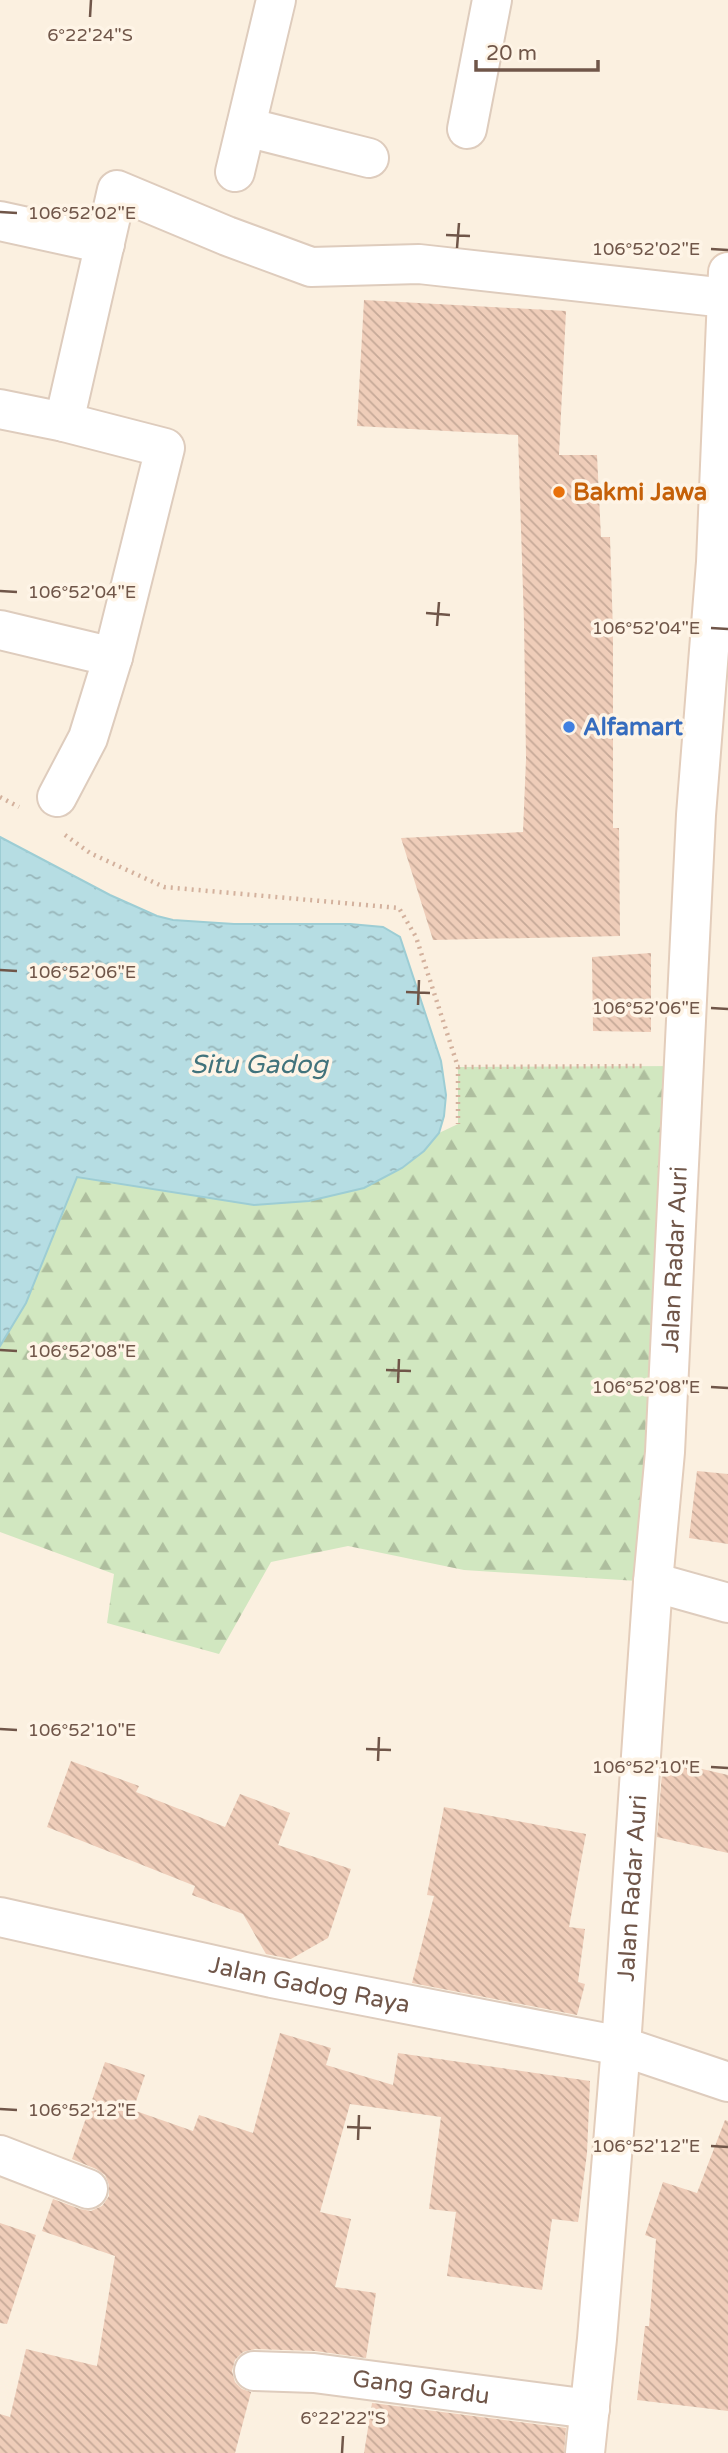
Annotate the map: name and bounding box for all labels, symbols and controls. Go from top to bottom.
text: 6°22'24"S [47,24,133,46]
scale bar [476,28,598,72]
text: 20 m [486,41,537,66]
text: 106°52'02"E [28,202,136,224]
text: 106°52'02"E [592,238,700,260]
place label: Bakmi Jawa [573,478,707,507]
marker: Bakmi Jawa [551,484,567,500]
text: 106°52'04"E [28,581,136,603]
text: 106°52'04"E [592,617,700,639]
place label: Alfamart [583,713,684,742]
marker: Alfamart [561,719,577,735]
text: 106°52'06"E [28,961,136,983]
text: 106°52'06"E [592,997,700,1019]
water label: Situ Gadog [190,1049,329,1080]
street label: Jalan Radar Auri [656,1165,694,1354]
text: 106°52'08"E [28,1340,136,1362]
text: 106°52'08"E [592,1376,700,1398]
text: 106°52'10"E [28,1719,136,1741]
text: 106°52'10"E [592,1756,700,1778]
street label: Jalan Radar Auri [611,1794,653,1982]
street label: Jalan Gadog Raya [206,1950,413,2020]
text: 106°52'12"E [28,2099,136,2121]
text: 106°52'12"E [592,2135,700,2157]
street label: Gang Gardu [351,2364,491,2411]
text: 6°22'22"S [300,2407,386,2429]

